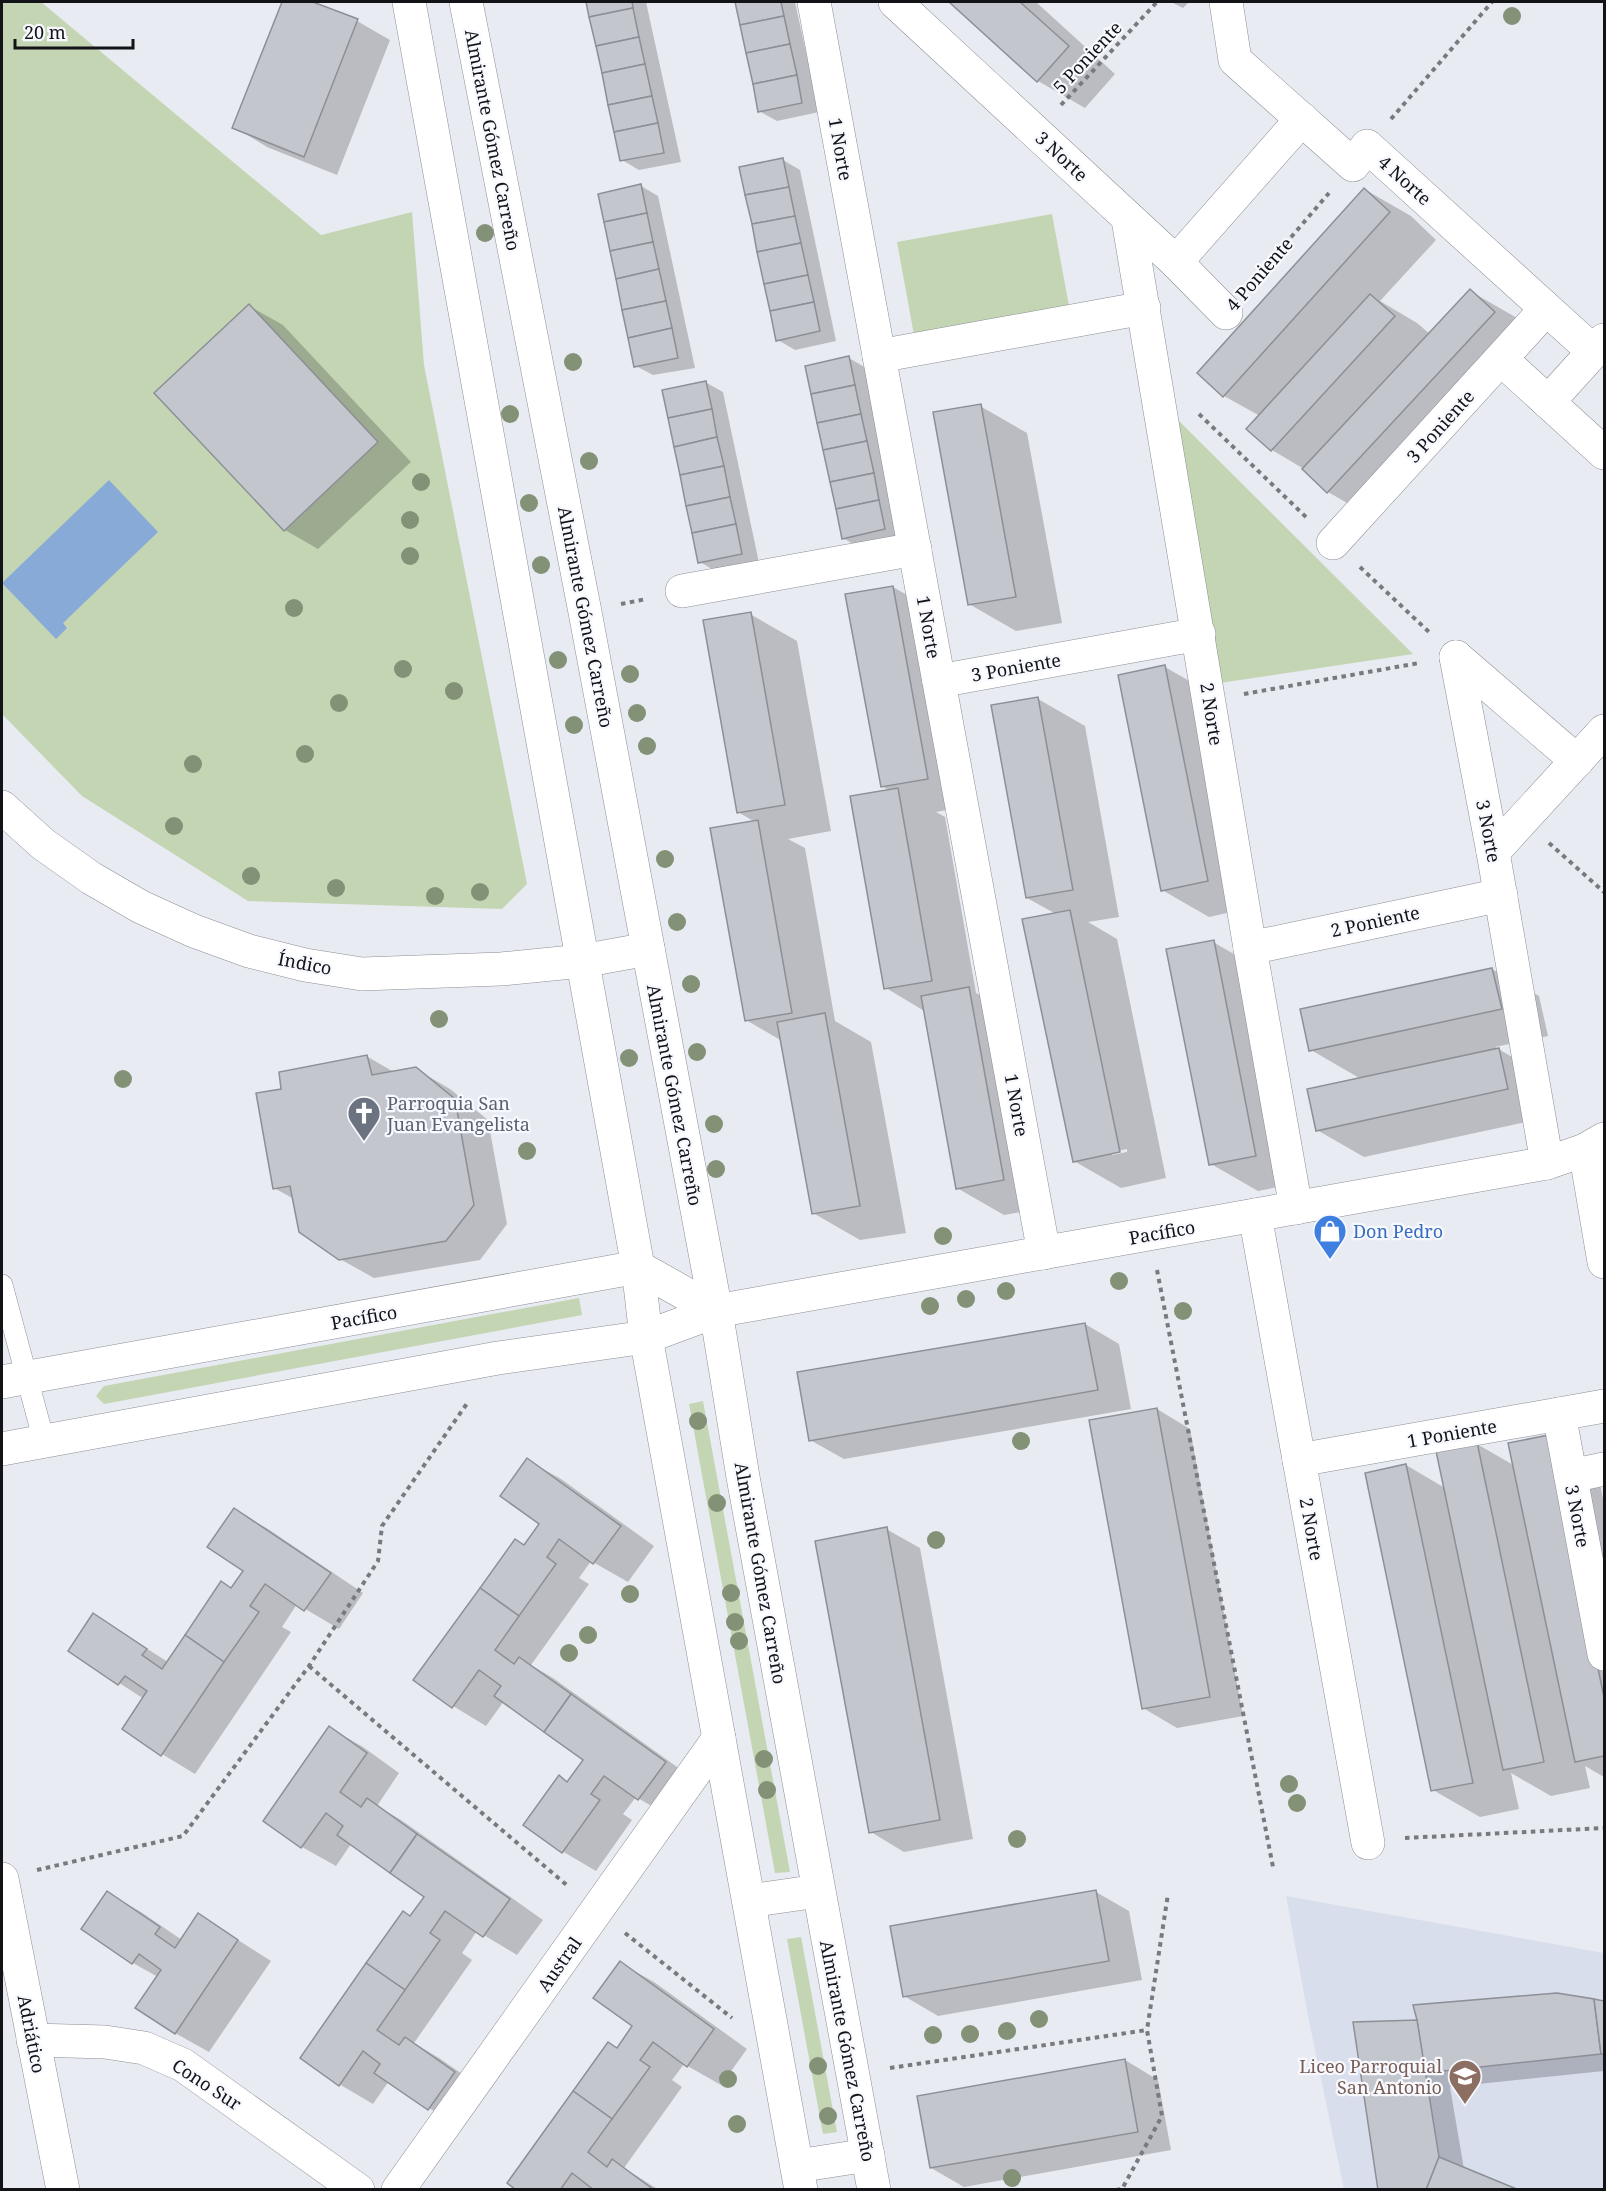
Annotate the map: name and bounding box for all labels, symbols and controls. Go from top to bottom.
scale bar [15,12,134,50]
street label: 5 Poniente [1047,16,1127,98]
text: 20 m [24,20,66,44]
street label: Almirante Gómez Carreño [460,27,526,253]
street label: 1 Norte [824,116,858,182]
street label: 3 Norte [1031,126,1093,186]
street label: 4 Norte [1373,150,1437,210]
street label: 4 Poniente [1220,232,1298,316]
street label: 3 Poniente [1401,384,1479,468]
street label: Almirante Gómez Carreño [553,504,619,730]
street label: 1 Norte [912,594,946,660]
street label: 3 Poniente [969,647,1063,687]
street label: 2 Norte [1195,681,1229,747]
street label: 3 Norte [1471,798,1507,864]
street label: 2 Poniente [1328,900,1422,942]
street label: Índico [276,946,334,980]
street label: Almirante Gómez Carreño [642,982,708,1208]
street label: 1 Norte [1000,1072,1034,1138]
place label: Parroquia San Juan Evangelista [386,1091,530,1136]
church icon: Parroquia San Juan Evangelista [346,1095,382,1142]
shop icon: Don Pedro [1312,1213,1348,1260]
street label: Pacífico [1127,1214,1197,1250]
place label: Don Pedro [1353,1219,1443,1243]
street label: Pacífico [329,1299,399,1335]
street label: 1 Poniente [1405,1413,1499,1453]
street label: Almirante Gómez Carreño [730,1460,792,1686]
street label: 3 Norte [1560,1483,1596,1549]
street label: 2 Norte [1295,1496,1329,1562]
street label: Austral [531,1931,587,1996]
street label: Almirante Gómez Carreño [815,1938,881,2164]
street label: Adriático [13,1993,51,2075]
street label: Cono Sur [168,2053,247,2116]
place label: Liceo Parroquial San Antonio [1299,2054,1442,2099]
school or university icon: Liceo Parroquial San Antonio [1447,2058,1483,2105]

